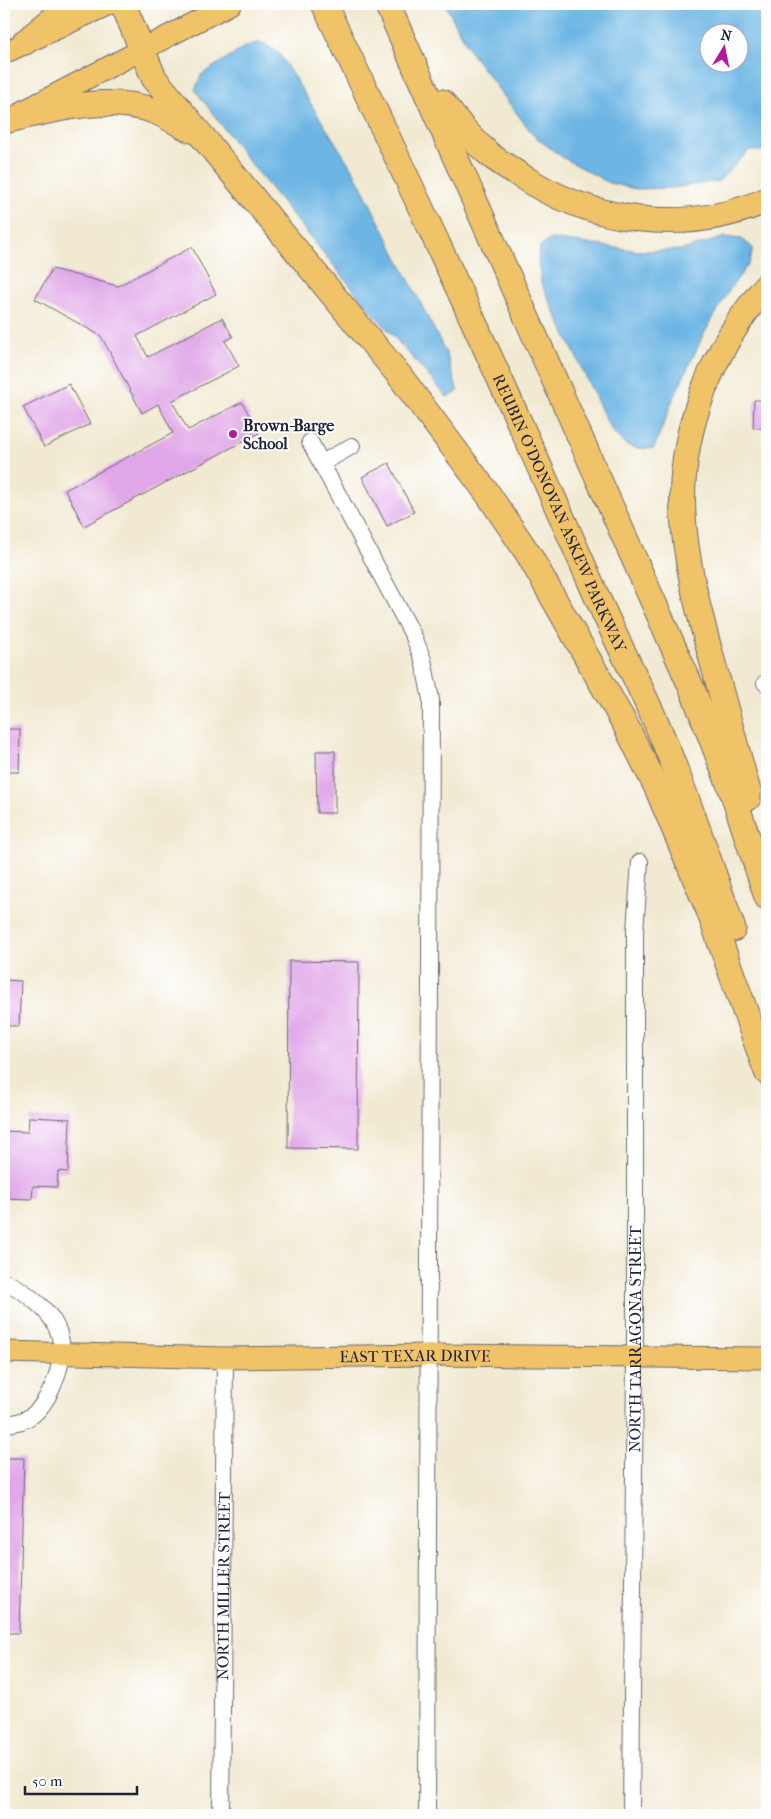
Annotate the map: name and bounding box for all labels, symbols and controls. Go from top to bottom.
north arrow [698,22,748,72]
text: N [719,26,733,45]
street label: REUBIN O'DONOVAN ASKEW PARKWAY [489,371,631,657]
place label: Brown-Barge School [243,416,334,453]
marker: Brown-Barge School [227,428,239,440]
street label: NORTH TARRAGONA STREET [625,1225,645,1453]
street label: EAST TEXAR DRIVE [339,1346,491,1366]
street label: NORTH MILLER STREET [213,1492,234,1680]
scale bar [25,1764,138,1796]
text: 50 m [32,1772,63,1790]

